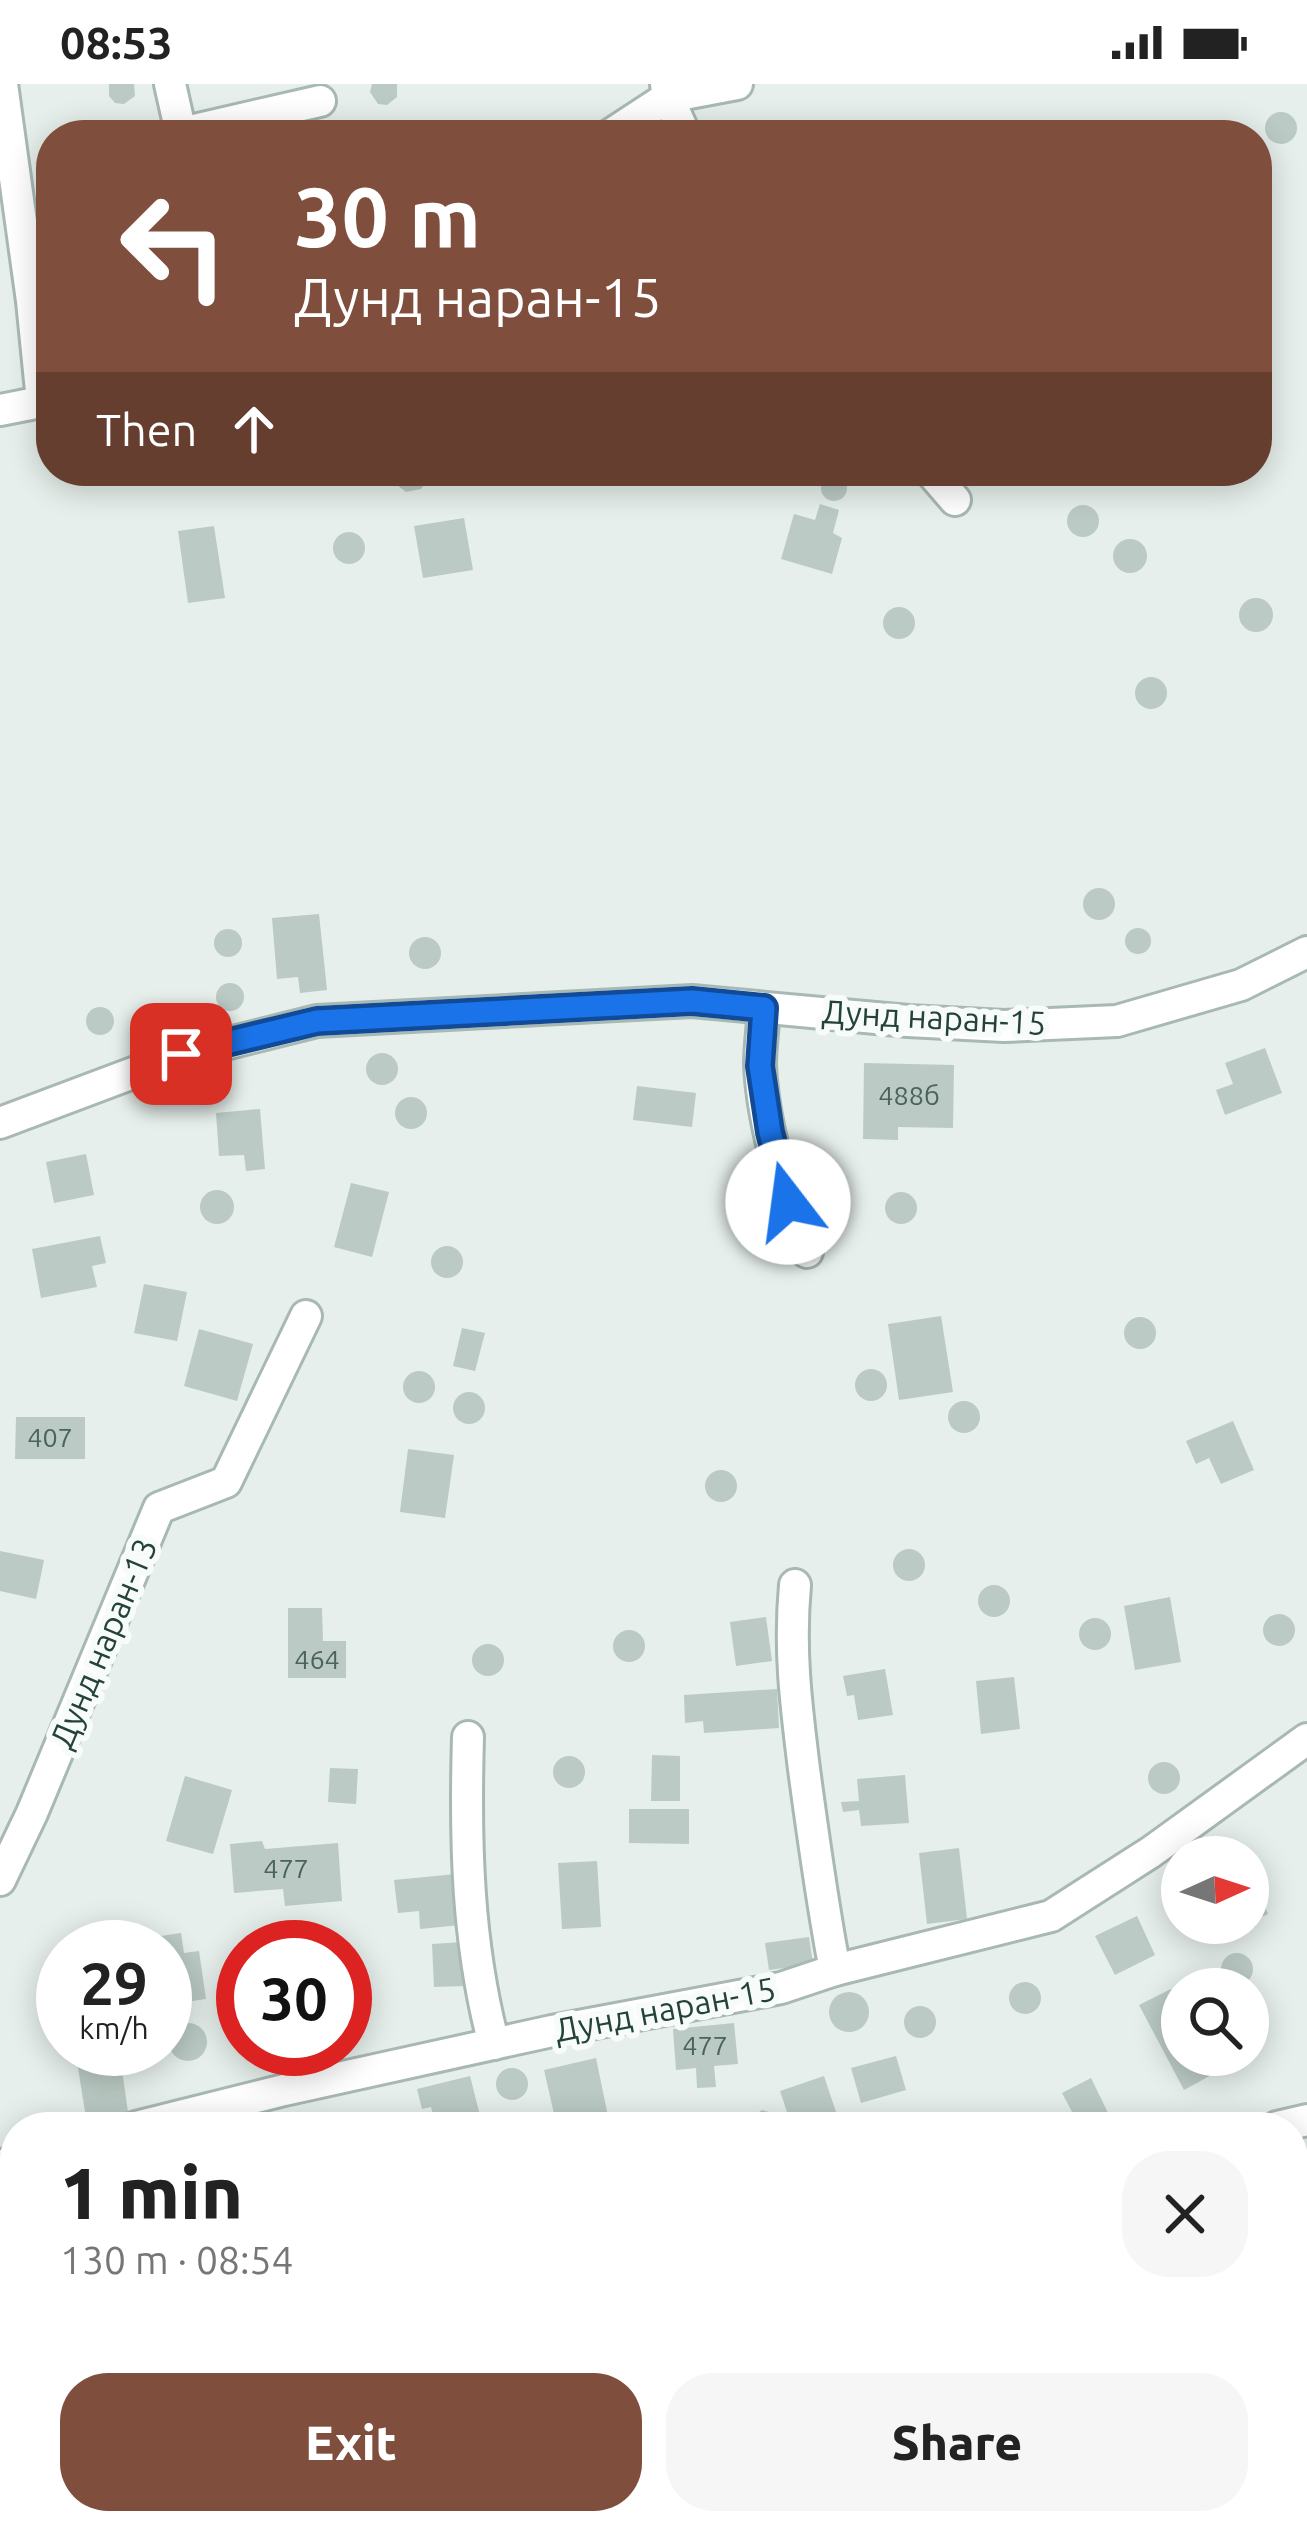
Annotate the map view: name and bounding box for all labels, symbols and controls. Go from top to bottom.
text: 08:53 [60,17,173,68]
icon: left [96,168,252,324]
text: 30 m [294,169,481,263]
text: Дунд наран-15 [294,267,661,327]
icon: ahead [221,396,287,462]
text: Then [96,404,197,455]
street label: Дунд наран-15 [821,992,1047,1041]
pin [130,1003,232,1105]
icon: arrive [148,1021,214,1087]
house number: 488б [878,1080,940,1110]
position arrow [725,1139,851,1265]
house number: 407 [27,1422,73,1452]
street label: Дунд наран-13 [42,1532,163,1753]
house number: 464 [294,1644,340,1674]
north arrow [1161,1836,1269,1944]
map controls [1161,1836,1269,2076]
house number: 477 [263,1853,309,1883]
speed limit sign: 30 [216,1920,372,2076]
text: 29 [80,1949,148,2016]
button: search [1161,1968,1269,2076]
street label: Дунд наран-15 [551,1969,779,2048]
text: km/h [79,2011,149,2045]
house number: 477 [682,2030,728,2060]
button: close [1122,2151,1248,2277]
text: 1 min [60,2152,243,2233]
text: 130 m · 08:54 [60,2238,294,2281]
button: Exit [60,2373,642,2511]
button: Share [666,2373,1248,2511]

